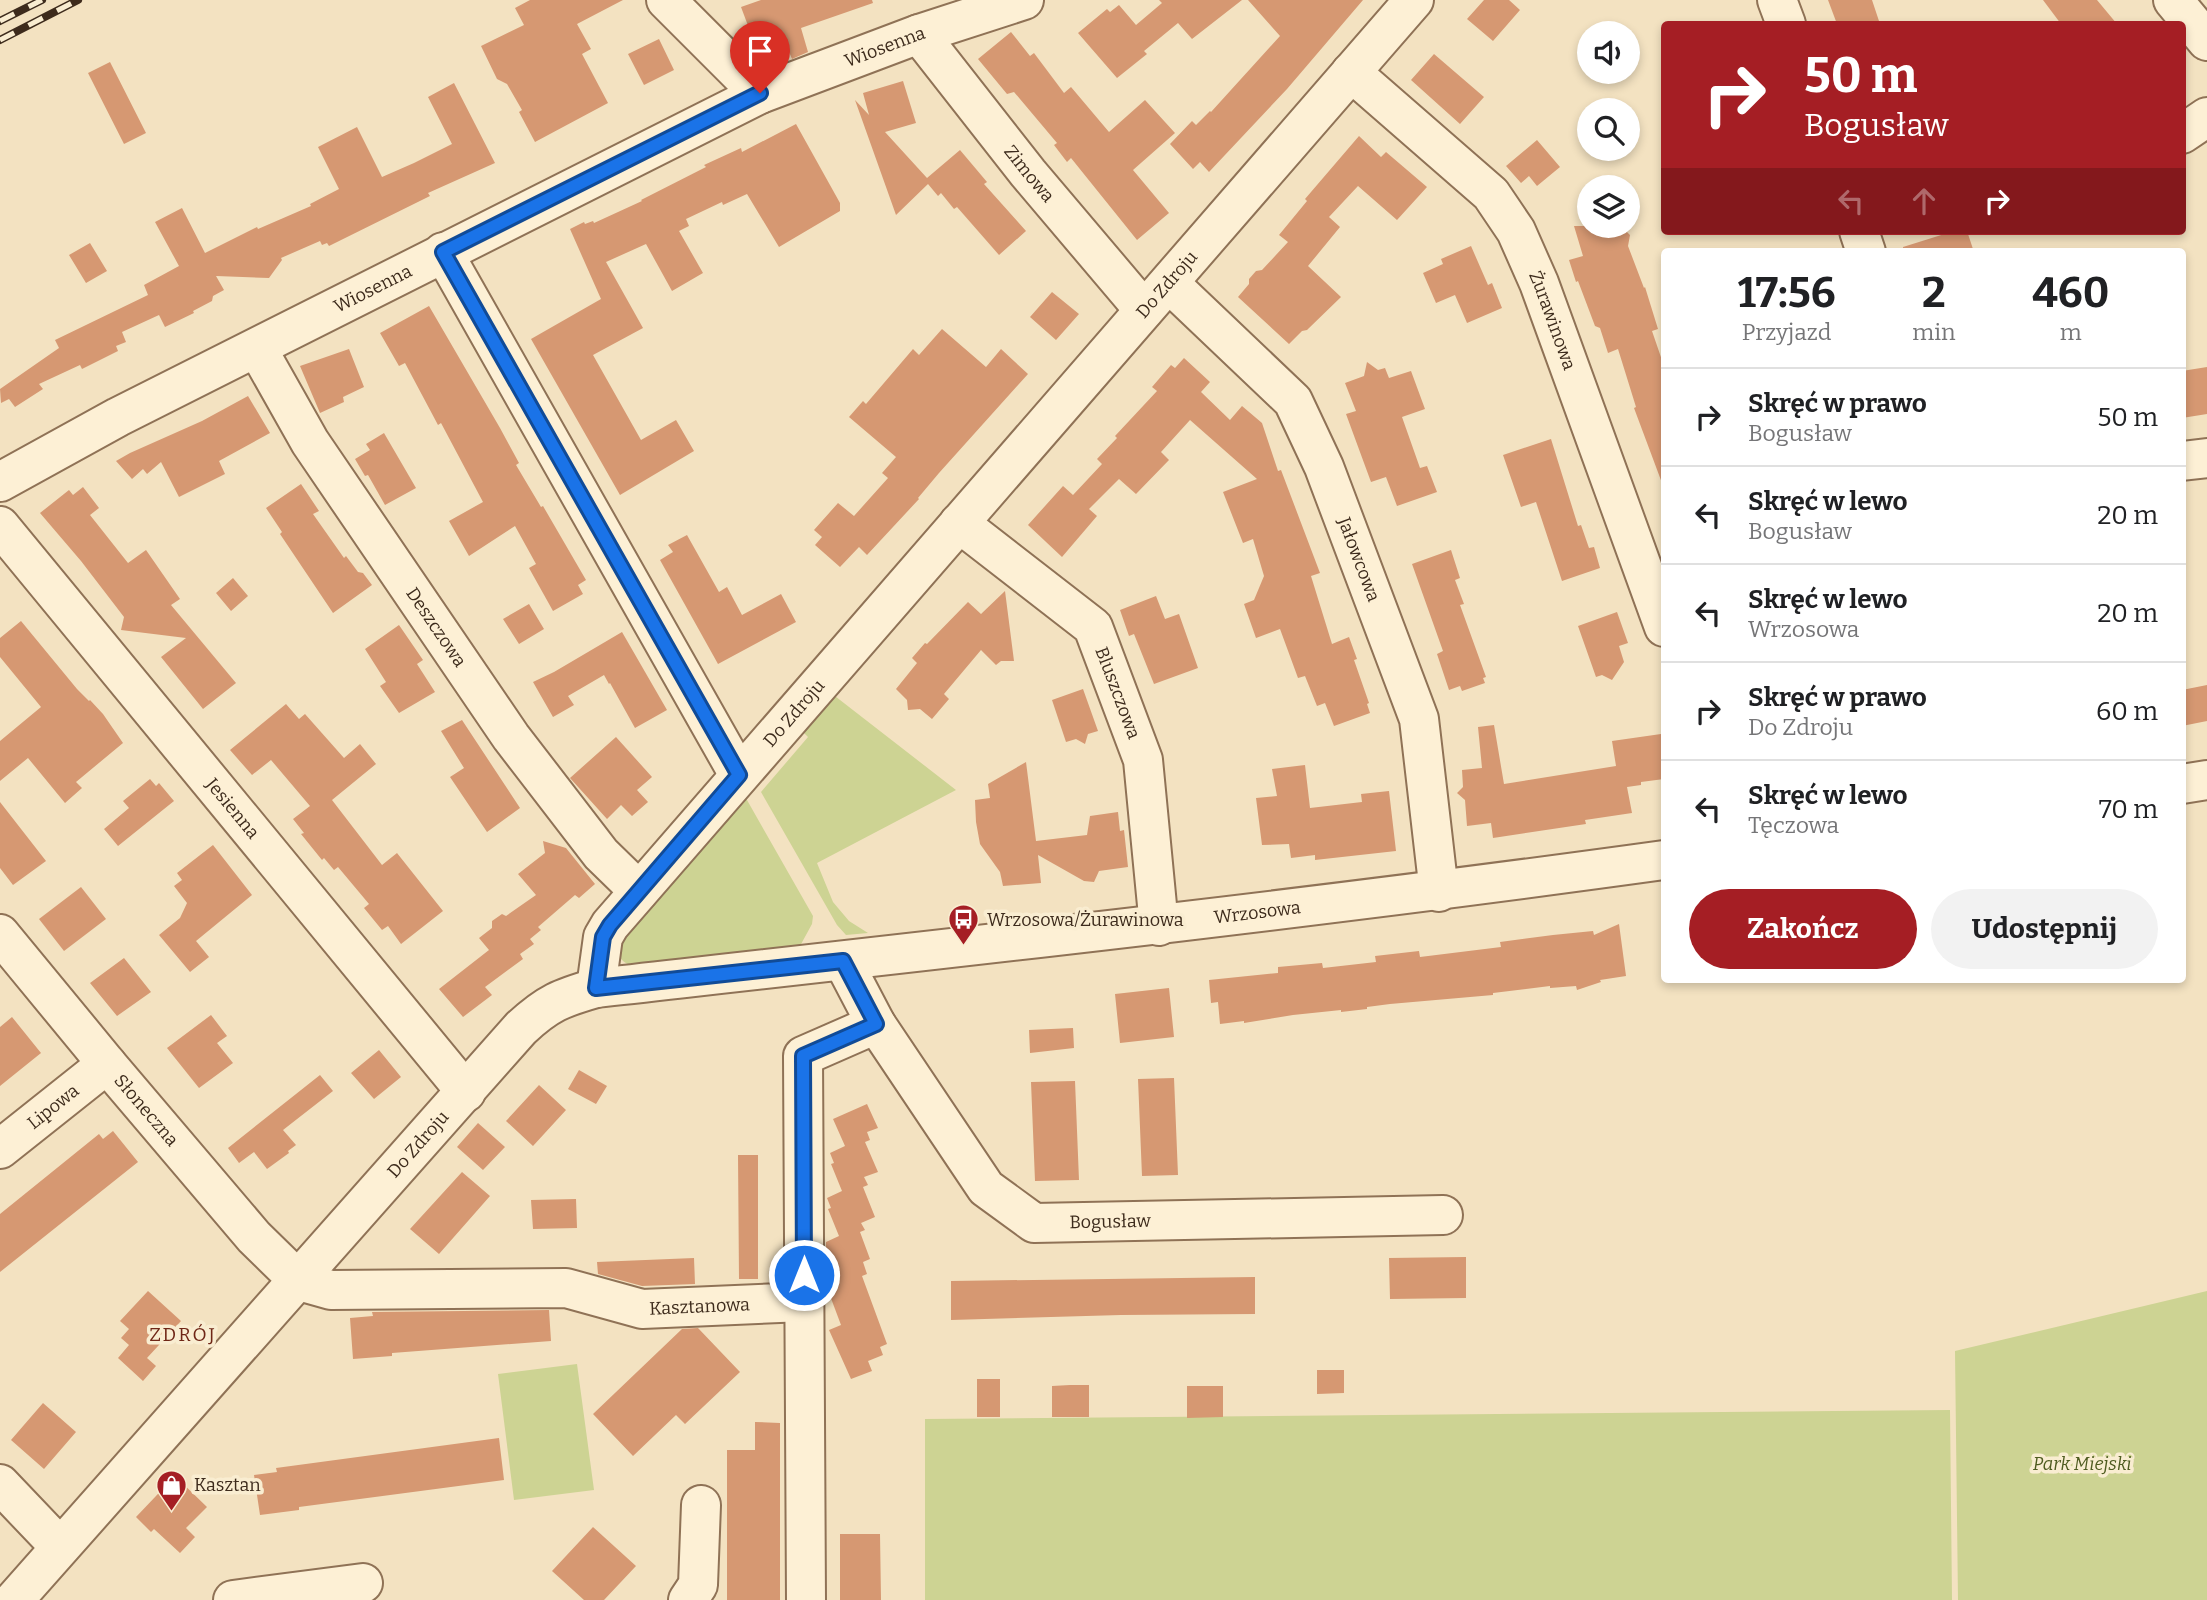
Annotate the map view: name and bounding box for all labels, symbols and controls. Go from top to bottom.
pin [730,21,790,93]
map controls [1577,21,1640,238]
button: sound [1577,21,1640,84]
street label: Wiosenna [842,22,928,72]
icon: arrive [741,32,779,70]
text: 50 m [1804,46,1917,105]
icon: right [1689,49,1780,140]
button: search [1577,98,1640,161]
text: Bogusław [1804,106,1949,144]
street label: Zimowa [999,141,1059,207]
button: layers [1577,175,1640,238]
icon: left [1832,182,1870,220]
icon: ahead [1905,182,1943,220]
icon: right [1978,182,2016,220]
street label: Do Zdroju [1131,246,1202,323]
street label: Wiosenna [330,260,416,318]
street label: Żurawinowa [1524,268,1581,373]
text: 17:56 [1738,268,1836,318]
text: 2 [1922,268,1946,318]
text: 460 [2032,268,2109,318]
text: Przyjazd [1742,318,1832,346]
text: min [1912,318,1956,346]
text: m [2060,318,2082,346]
text: Skręć w prawo [1748,388,1927,419]
icon: right [1689,398,1727,436]
text: 50 m [2097,402,2158,433]
text: Bogusław [1748,419,1852,447]
text: Skręć w lewo [1748,486,1908,517]
icon: left [1689,496,1727,534]
text: 20 m [2097,500,2158,531]
street label: Jałowcowa [1333,513,1385,605]
text: Bogusław [1748,517,1852,545]
street label: Deszczowa [401,583,471,671]
text: Skręć w lewo [1748,584,1908,615]
icon: left [1689,594,1727,632]
text: 20 m [2097,598,2158,629]
text: Wrzosowa [1748,615,1859,643]
street label: Bluszczowa [1090,644,1145,742]
street label: Do Zdroju [759,675,829,751]
text: Skręć w prawo [1748,682,1927,713]
icon: right [1689,692,1727,730]
text: 60 m [2096,696,2158,727]
text: Do Zdroju [1748,713,1853,741]
street label: Jesienna [201,773,264,843]
text: Skręć w lewo [1748,780,1908,811]
icon: left [1689,790,1727,828]
text: 70 m [2099,794,2158,825]
text: Tęczowa [1748,811,1839,839]
button: Zakończ [1689,889,1917,969]
button: Udostępnij [1931,889,2158,969]
street label: Wrzosowa [1213,896,1302,928]
bus stop icon: Wrzosowa/Żurawinowa [947,903,981,947]
place label: Wrzosowa/Żurawinowa [987,909,1184,931]
street label: Słoneczna [110,1070,183,1151]
street label: Lipowa [23,1079,84,1134]
street label: Do Zdroju [382,1106,453,1182]
street label: Bogusław [1069,1210,1152,1233]
position arrow [767,1238,841,1312]
street label: Kasztanowa [649,1293,750,1320]
district label: ZDRÓJ [149,1323,217,1346]
park label: Park Miejski [2033,1453,2131,1475]
shop icon: Kasztan [154,1468,188,1512]
place label: Kasztan [194,1474,261,1496]

